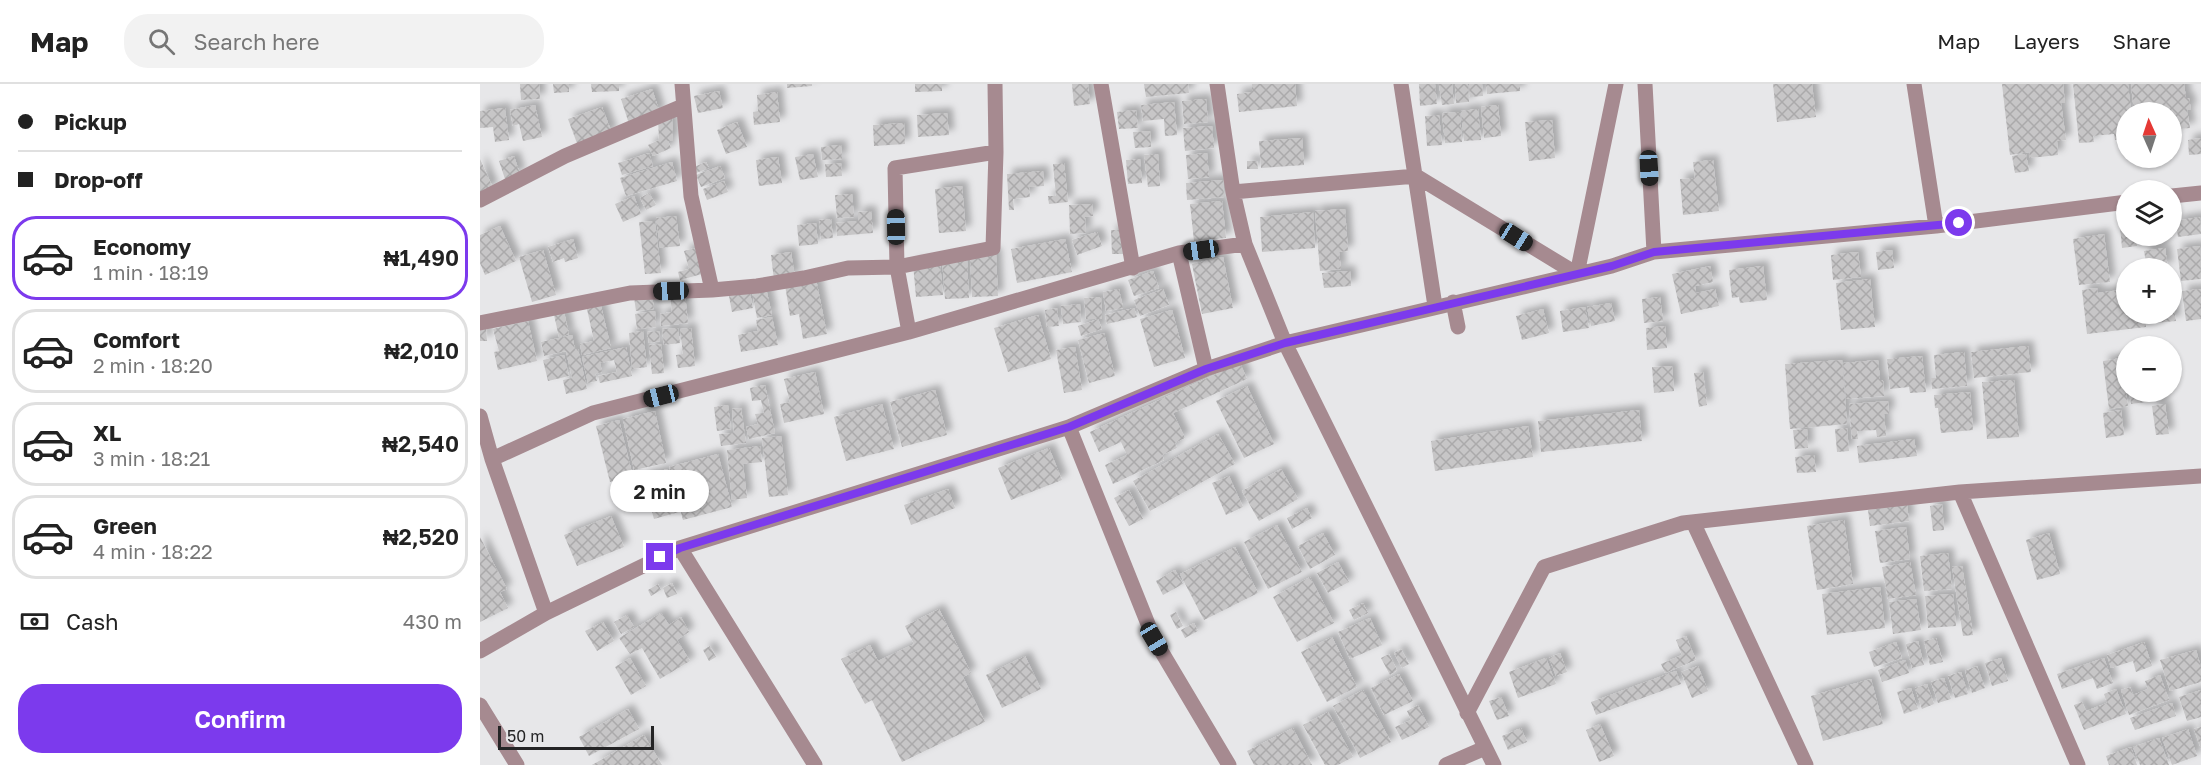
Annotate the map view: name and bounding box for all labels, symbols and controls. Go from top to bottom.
search box [124,14,544,68]
text: Map [30,25,88,58]
icon: search [145,25,178,58]
text: Search here [193,28,319,55]
text: Map [1937,28,1980,54]
text: Layers [2013,28,2080,54]
text: Share [2113,28,2171,54]
north arrow [2116,102,2182,168]
map controls [2116,102,2182,402]
text: Pickup [54,108,127,135]
car [1639,150,1659,186]
text: Drop-off [54,166,143,193]
button: layers [2116,180,2182,246]
car [887,209,905,245]
route start [1945,209,1972,236]
car [1496,220,1536,254]
icon: car [21,231,75,285]
text: Economy [93,233,191,260]
car [1182,239,1220,261]
text: ₦1,490 [384,244,459,271]
button: + [2116,258,2182,324]
text: 1 min · 18:19 [93,260,209,284]
car [653,281,689,301]
icon: car [21,324,75,378]
text: Comfort [93,326,180,353]
button: − [2116,336,2182,402]
text: ₦2,010 [384,337,459,364]
text: 2 min · 18:20 [93,353,213,377]
car [641,383,681,409]
icon: car [21,417,75,471]
text: XL [93,419,121,446]
text: ₦2,540 [382,430,459,457]
text: 3 min · 18:21 [93,446,210,470]
callout: 2 min [610,470,710,512]
text: 2 min [634,479,686,503]
icon: car [21,510,75,564]
text: Green [93,512,157,539]
text: ₦2,520 [383,523,459,550]
text: 4 min · 18:22 [93,539,213,563]
route end [646,543,673,570]
icon: cash [18,605,51,638]
text: Cash [66,608,119,635]
text: 430 m [403,609,462,633]
car [1137,619,1171,659]
button: Confirm [18,684,462,753]
scale bar [498,723,654,750]
text: 50 m [507,726,544,746]

